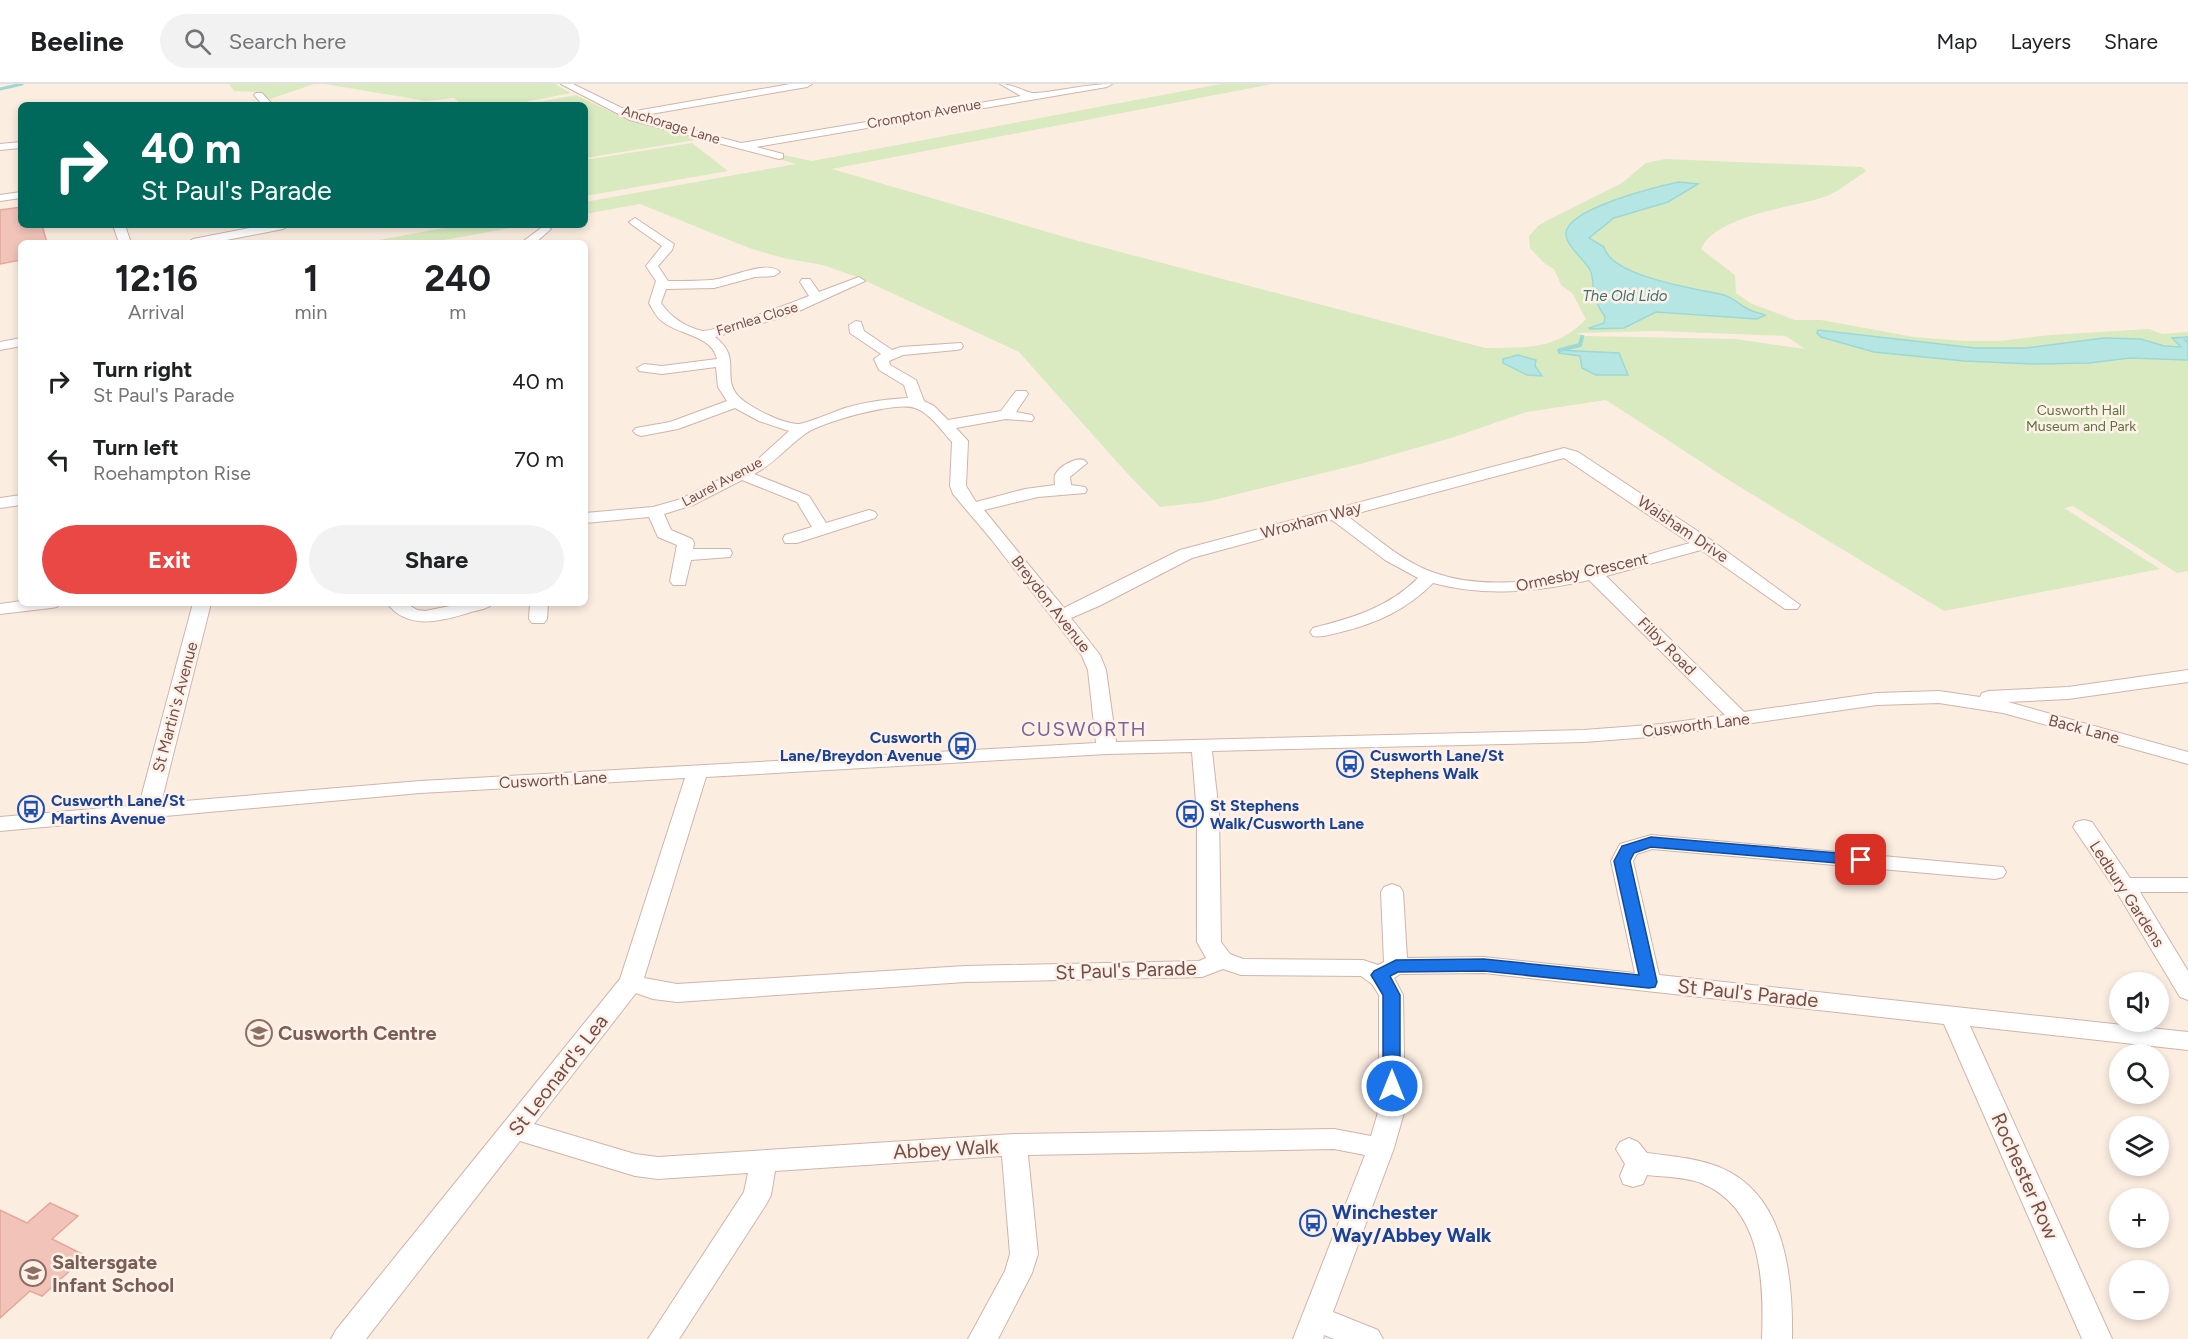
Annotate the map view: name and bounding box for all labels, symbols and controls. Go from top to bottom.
search box [160,14,580,68]
text: Beeline [30,24,124,58]
icon: search [181,25,214,58]
text: Search here [229,28,346,55]
text: Map [1937,29,1977,54]
text: Layers [2010,29,2071,54]
text: Share [2104,29,2158,54]
street label: Crompton Avenue [866,96,983,132]
street label: Anchorage Lane [620,102,723,148]
text: 40 m [141,123,241,174]
icon: right [42,126,120,204]
text: St Paul's Parade [141,174,332,207]
text: 12:16 [115,257,198,300]
text: 1 [303,257,319,300]
text: 240 [424,257,491,300]
water label: The Old Lido [1583,287,1668,305]
street label: Fernlea Close [714,298,800,339]
text: Arrival [128,300,185,324]
text: min [295,300,327,324]
text: m [449,300,466,324]
text: Turn right [93,356,192,383]
icon: right [42,365,75,398]
text: 40 m [512,368,564,395]
text: St Paul's Parade [93,383,234,407]
park label: Cusworth Hall Museum and Park [2026,402,2136,435]
text: Turn left [93,434,179,461]
icon: left [42,443,75,476]
text: 70 m [514,446,564,473]
street label: Laurel Avenue [679,454,765,510]
text: Roehampton Rise [93,461,251,485]
street label: Walsham Drive [1634,492,1732,567]
street label: Wroxham Way [1259,497,1364,543]
button: Exit [42,525,297,594]
button: Share [309,525,564,594]
street label: Ormesby Crescent [1514,549,1650,595]
street label: Breydon Avenue [1007,552,1095,656]
street label: Filby Road [1634,613,1700,679]
street label: St Martin's Avenue [148,639,202,774]
street label: Cusworth Lane [1641,709,1751,741]
street label: Back Lane [2047,710,2122,748]
district label: CUSWORTH [1021,717,1147,741]
place label: Cusworth Lane/Breydon Avenue [780,728,942,765]
bus stop icon: Cusworth Lane/Breydon Avenue [947,731,977,761]
place label: Cusworth Lane/St Stephens Walk [1370,746,1504,783]
bus stop icon: Cusworth Lane/St Stephens Walk [1335,749,1365,779]
street label: Cusworth Lane [499,768,608,792]
place label: Cusworth Lane/St Martins Avenue [51,791,185,828]
bus stop icon: Cusworth Lane/St Martins Avenue [16,794,46,824]
place label: St Stephens Walk/Cusworth Lane [1210,796,1364,833]
bus stop icon: St Stephens Walk/Cusworth Lane [1175,799,1205,829]
pin [1835,834,1886,885]
street label: Ledbury Gardens [2086,837,2168,951]
icon: arrive [1844,843,1877,876]
street label: St Paul's Parade [1055,956,1197,984]
map controls [2109,972,2169,1320]
button: sound [2109,972,2169,1032]
street label: St Paul's Parade [1676,974,1820,1012]
street label: St Leonard's Lea [503,1010,613,1140]
school or university icon: Cusworth Centre [244,1018,274,1048]
place label: Cusworth Centre [278,1021,437,1045]
button: search [2109,1044,2169,1104]
position arrow [1360,1054,1424,1118]
street label: Rochester Row [1986,1109,2064,1243]
button: layers [2109,1116,2169,1176]
street label: Abbey Walk [893,1134,1000,1164]
button: + [2109,1188,2169,1248]
place label: Winchester Way/Abbey Walk [1332,1200,1492,1247]
bus stop icon: Winchester Way/Abbey Walk [1298,1208,1328,1238]
place label: Saltersgate Infant School [52,1250,174,1297]
school or university icon: Saltersgate Infant School [18,1258,48,1288]
button: − [2109,1260,2169,1320]

